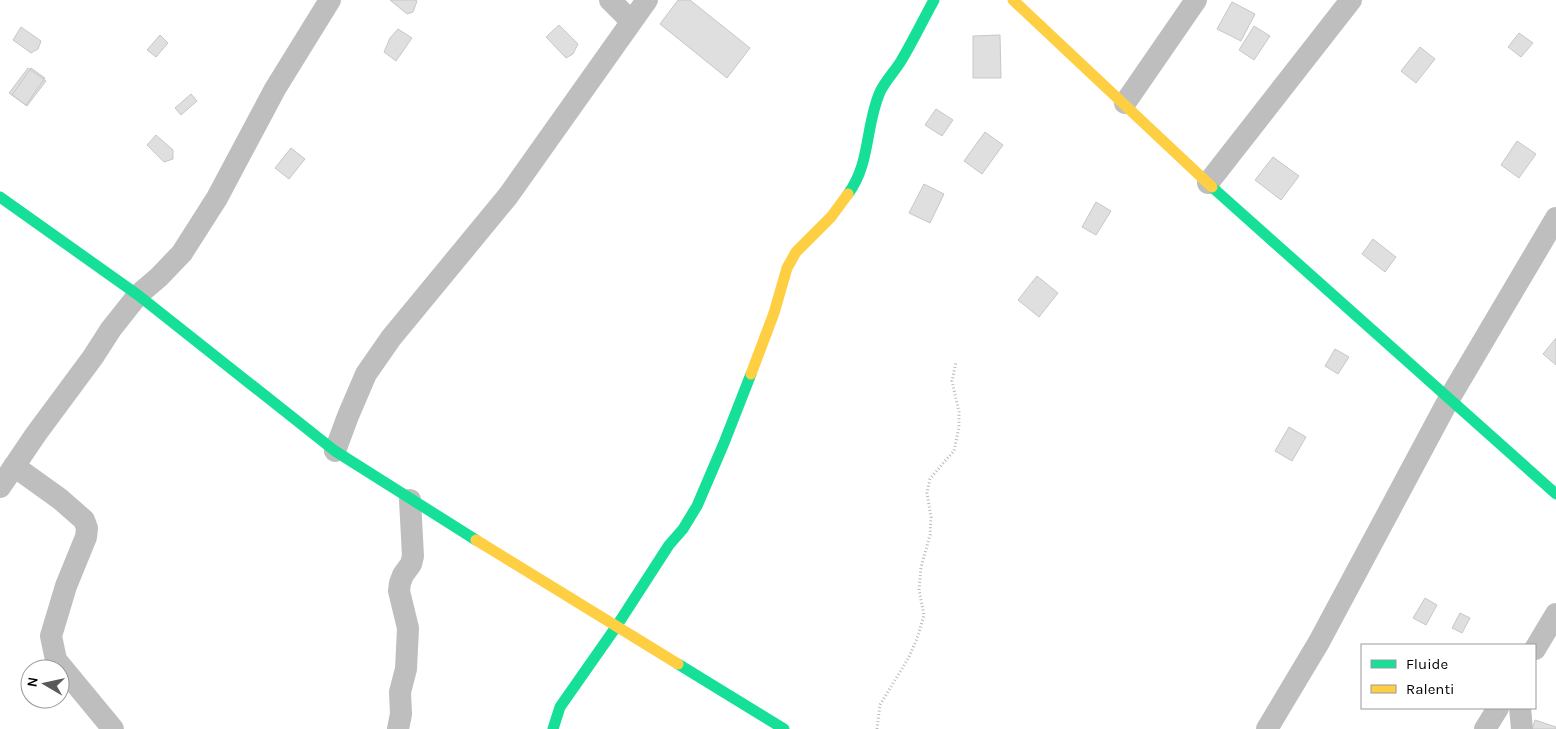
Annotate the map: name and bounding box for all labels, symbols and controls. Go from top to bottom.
legend [1361,644,1536,709]
text: Fluide [1406,655,1448,673]
north arrow [20,659,70,709]
text: N [23,676,42,688]
text: Ralenti [1406,680,1455,698]

